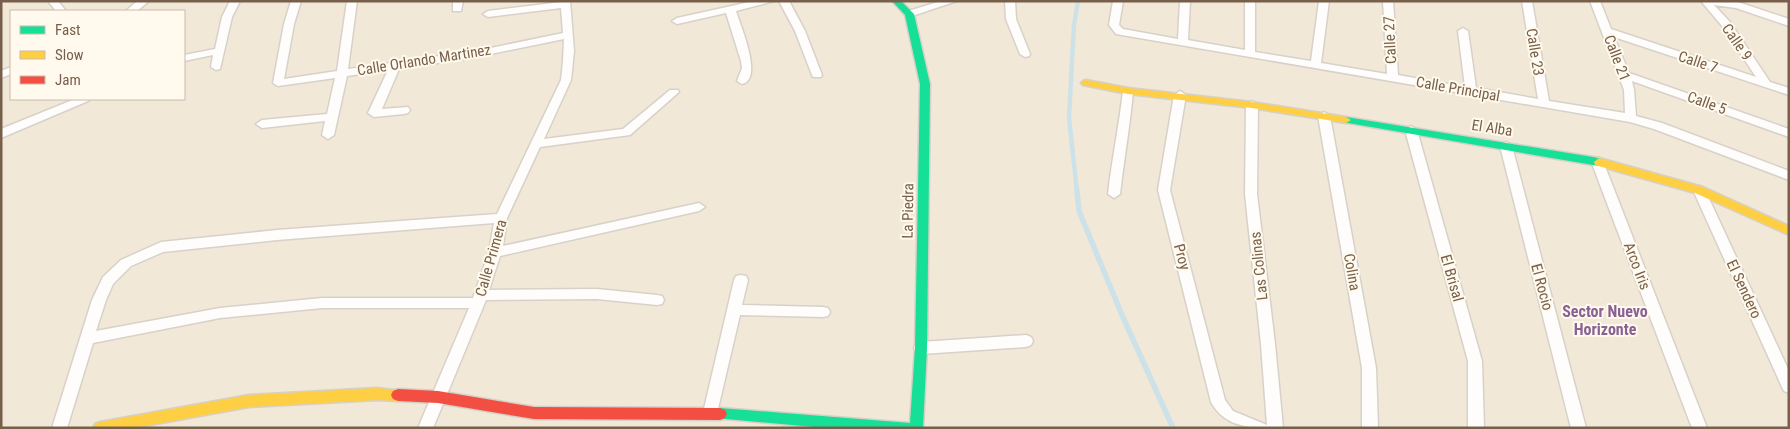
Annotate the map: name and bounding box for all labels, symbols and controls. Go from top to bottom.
legend [10,10,185,100]
street label: Calle 27 [1380,16,1400,64]
street label: Calle 9 [1718,20,1756,64]
text: Fast [55,21,80,39]
street label: Calle 23 [1522,27,1548,77]
street label: Calle 21 [1600,32,1634,84]
street label: Calle Orlando Martinez [356,41,492,79]
text: Slow [55,46,84,64]
street label: Calle 7 [1676,47,1720,77]
text: Jam [55,71,81,89]
street label: Calle Principal [1415,73,1501,105]
street label: Calle 5 [1685,88,1729,118]
street label: El Alba [1470,116,1514,140]
street label: La Piedra [899,183,917,239]
street label: Calle Primera [471,217,511,299]
street label: Las Colinas [1246,231,1272,301]
street label: Arco Iris [1620,240,1654,293]
street label: Proy [1170,242,1194,272]
street label: Colina [1340,252,1364,292]
street label: El Brisal [1437,252,1467,304]
street label: El Sendero [1723,257,1765,321]
street label: El Rocio [1527,262,1557,312]
district label: Sector Nuevo Horizonte [1562,302,1648,339]

